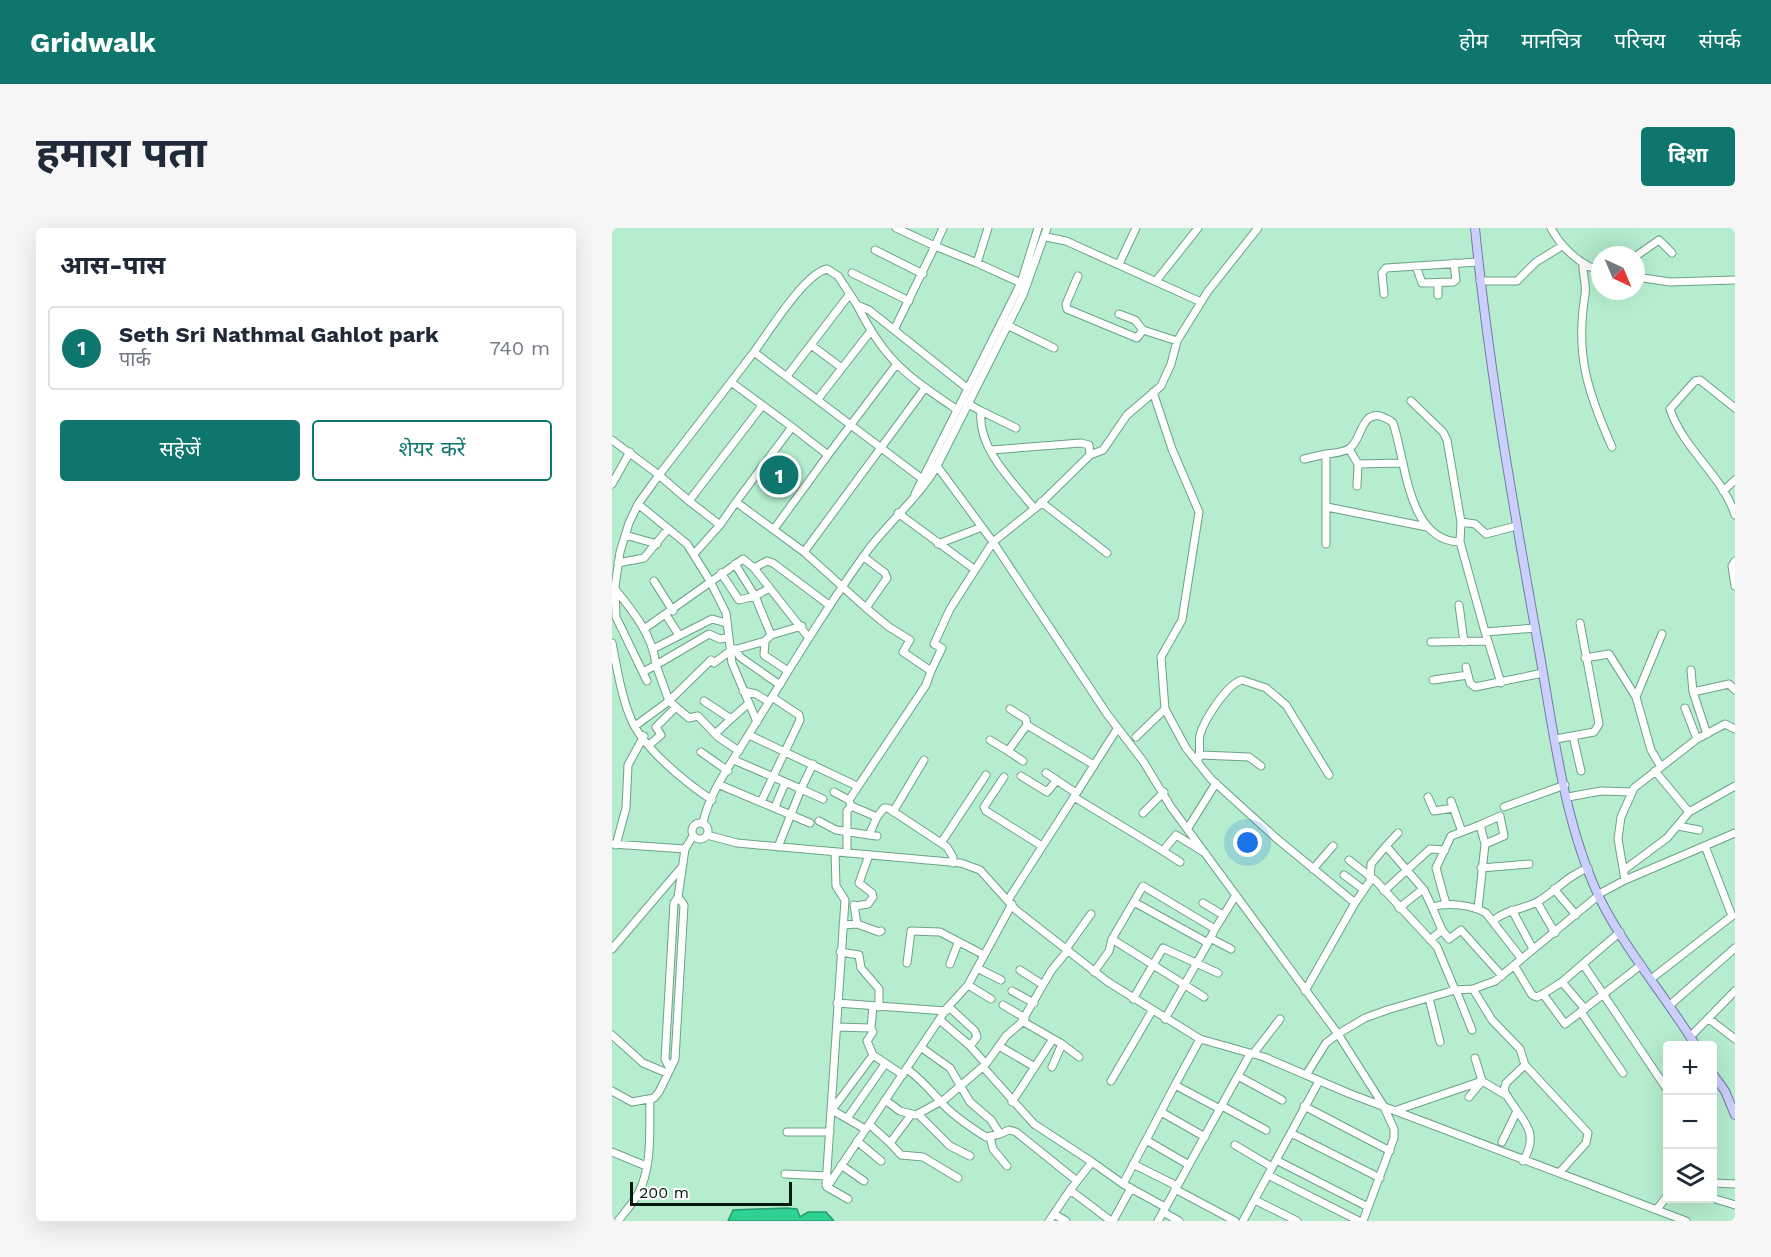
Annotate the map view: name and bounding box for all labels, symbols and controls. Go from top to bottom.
text: Gridwalk [30,26,156,59]
text: होम [1459,28,1488,53]
text: मानचित्र [1521,28,1581,53]
text: परिचय [1614,28,1666,53]
text: संपर्क [1699,28,1741,53]
button: दिशा [1641,127,1735,186]
text: हमारा पता [36,128,207,177]
north arrow [1591,246,1645,300]
text: आस-पास [60,250,166,280]
text: Seth Sri Nathmal Gahlot park [119,322,439,347]
text: 1 [77,336,86,360]
text: 740 m [490,336,550,360]
text: पार्क [119,347,151,371]
button: सहेजें [60,420,300,481]
button: शेयर करें [312,420,552,481]
pin: 1 [760,452,798,498]
your location [1233,828,1262,857]
map controls [1663,1041,1717,1203]
button: + [1663,1041,1717,1095]
button: − [1663,1095,1717,1149]
button: layers [1663,1149,1717,1203]
scale bar [630,1179,792,1206]
text: 200 m [639,1183,689,1202]

